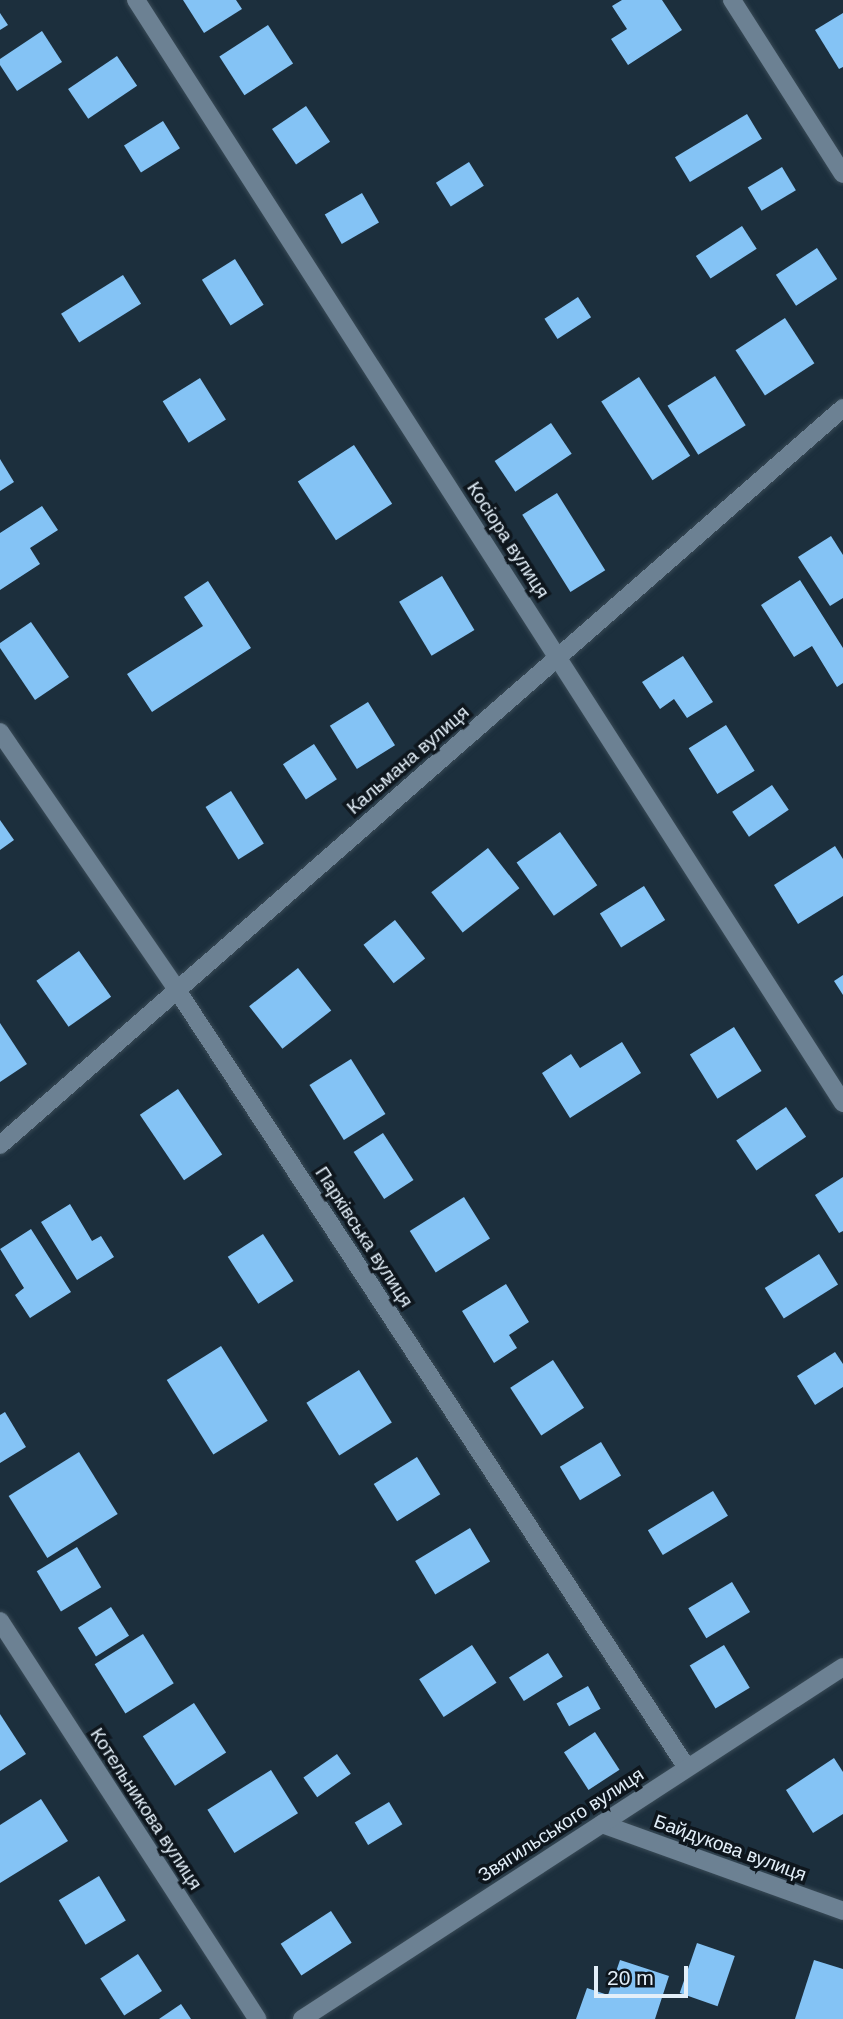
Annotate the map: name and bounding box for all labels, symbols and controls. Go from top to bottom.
street label: Косіора вулиця [462,478,554,602]
street label: Кальмана вулиця [342,701,474,819]
street label: Парківська вулиця [310,1163,418,1311]
street label: Котельникова вулиця [85,1724,207,1894]
street label: Звягильського вулиця [474,1763,648,1887]
street label: Байдукова вулиця [651,1810,809,1886]
scale bar [598,1952,692,1996]
text: 20 m [607,1966,654,1989]

